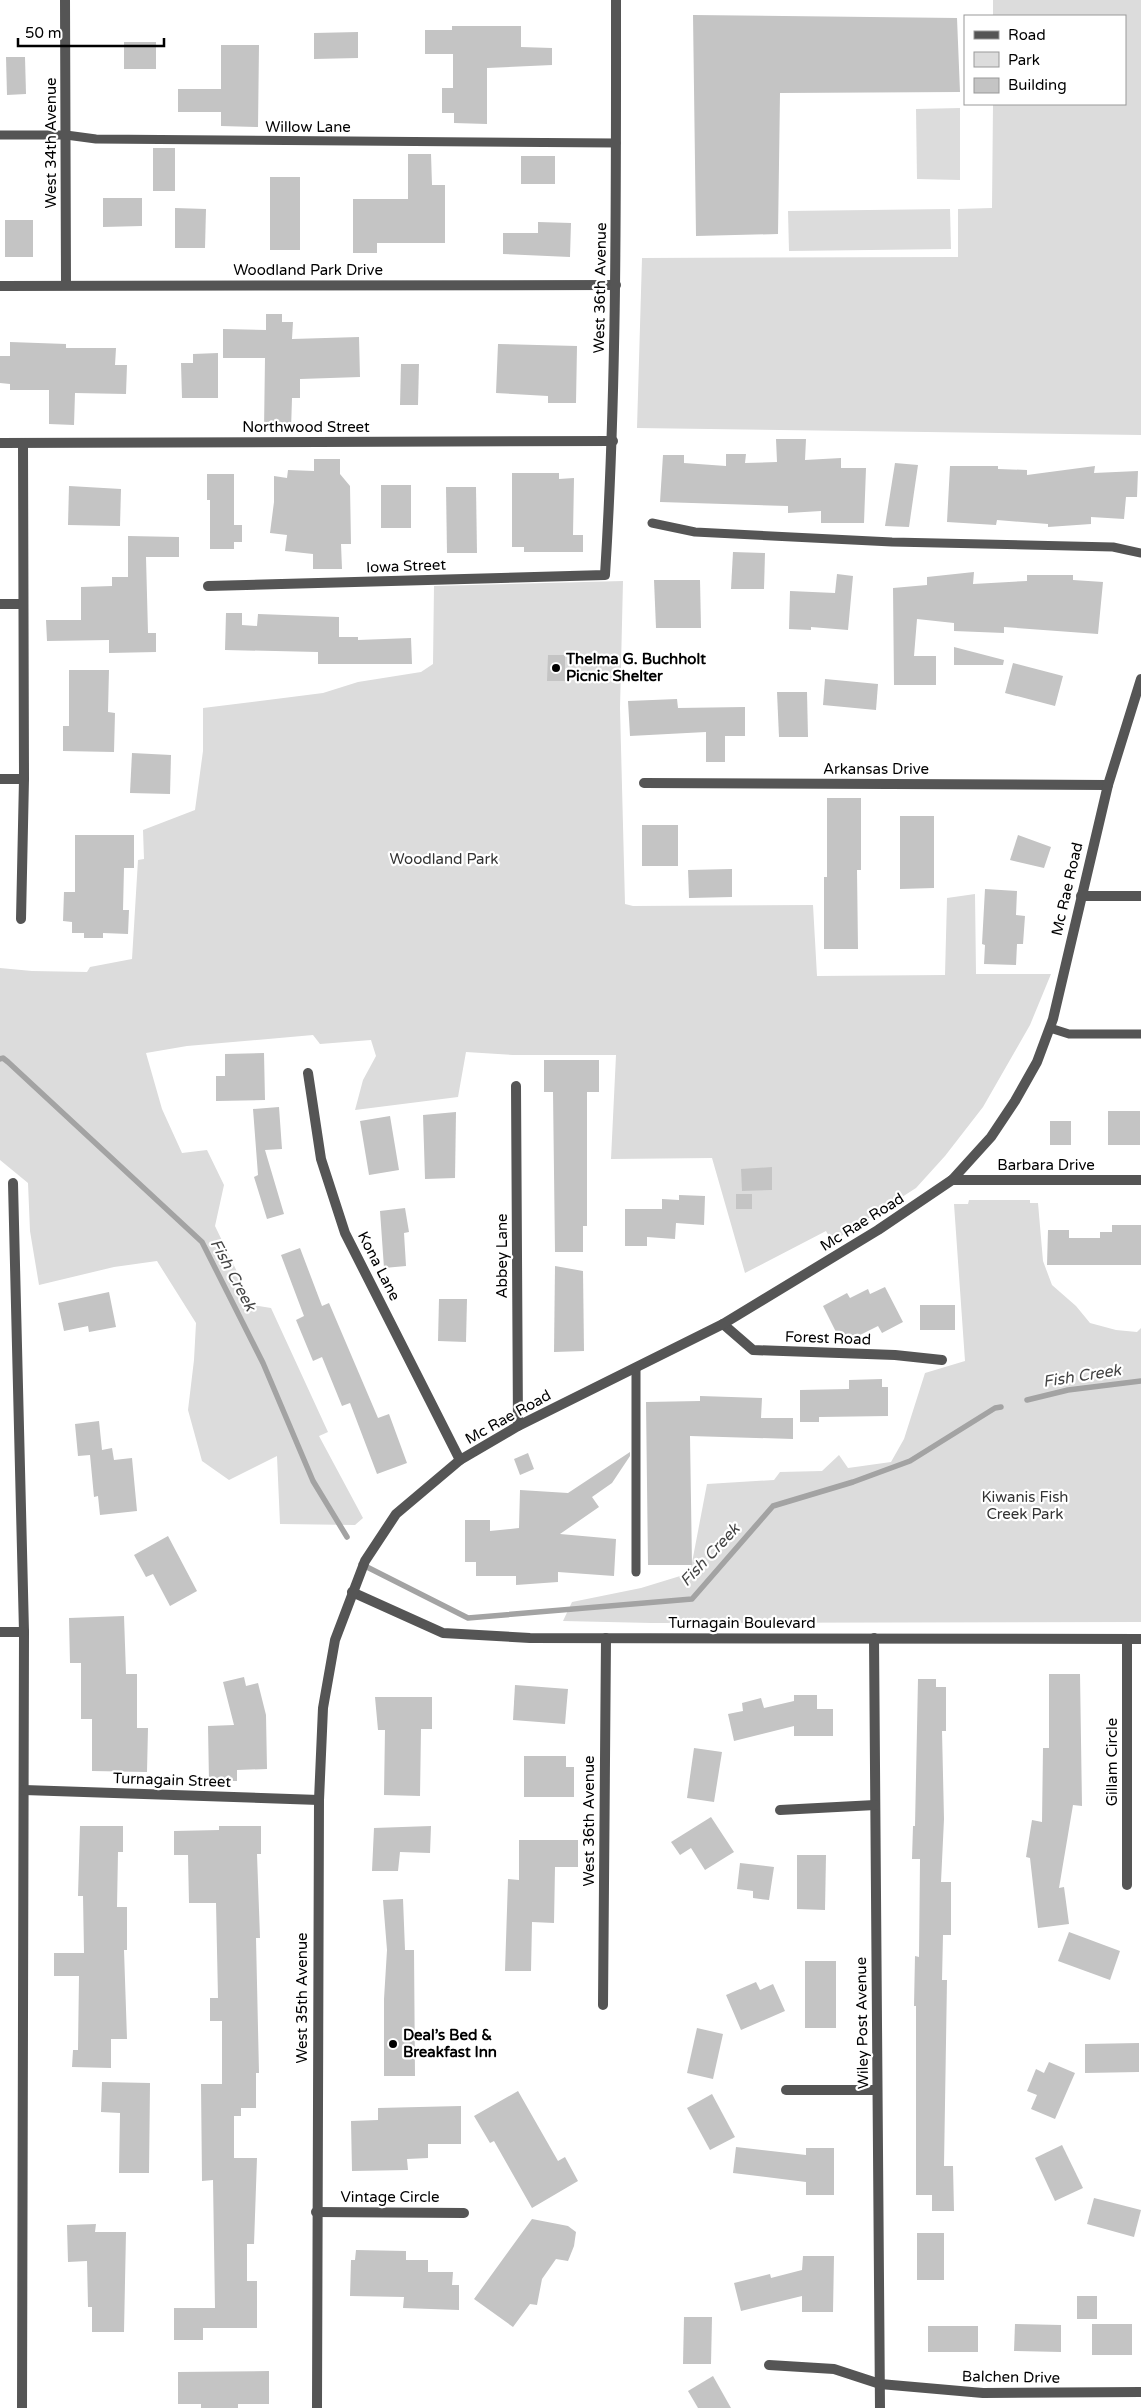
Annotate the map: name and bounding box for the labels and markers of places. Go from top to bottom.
place label: Thelma G. Buchholt Picnic Shelter [565,650,706,685]
marker: Thelma G. Buchholt Picnic Shelter [550,662,562,674]
place label: Deal’s Bed & Breakfast Inn [403,2026,497,2061]
marker: Deal’s Bed & Breakfast Inn [387,2038,399,2050]

